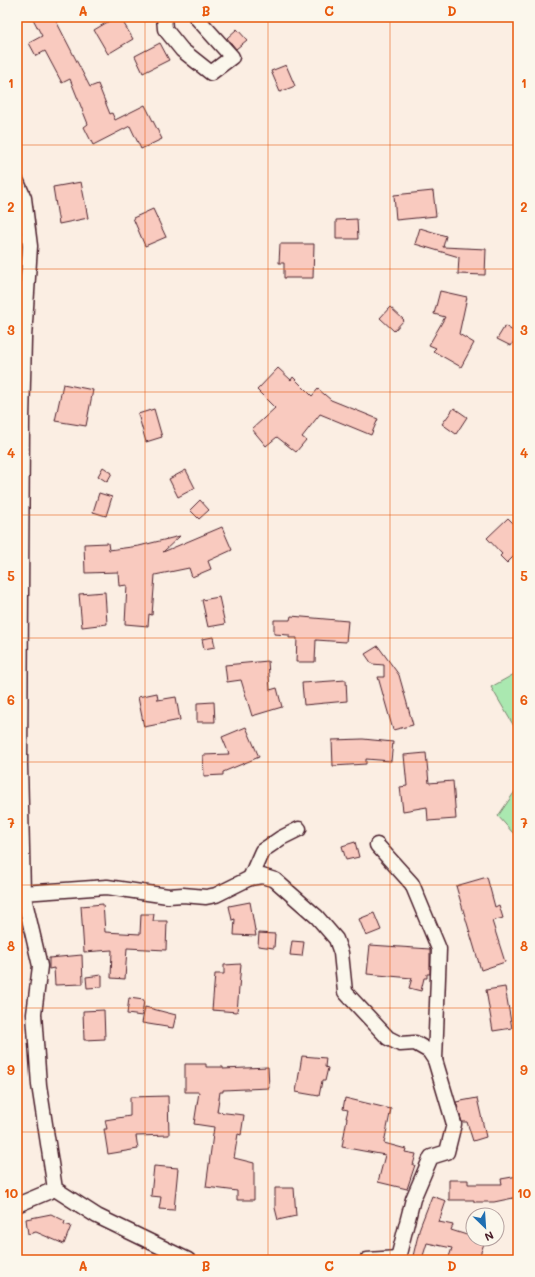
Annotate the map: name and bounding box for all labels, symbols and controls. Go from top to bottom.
text: A [78,2,88,19]
text: B [202,2,211,19]
text: C [324,2,334,19]
text: D [447,2,457,19]
text: 1 [8,74,14,91]
text: 1 [521,74,527,91]
text: 2 [7,198,15,215]
text: 2 [520,198,528,215]
text: 3 [7,321,15,338]
text: 3 [520,321,528,338]
text: 4 [7,444,15,461]
text: 4 [520,444,528,461]
text: 5 [7,567,15,584]
text: 5 [520,567,528,584]
text: 6 [7,691,15,708]
text: 6 [520,691,528,708]
text: 7 [7,814,15,831]
text: 7 [520,814,528,831]
text: 8 [7,937,15,954]
text: 8 [520,937,528,954]
text: 9 [7,1061,15,1078]
text: 9 [520,1061,528,1078]
text: 10 [4,1184,18,1201]
text: 10 [517,1184,531,1201]
north arrow [465,1207,505,1247]
text: N [482,1228,496,1245]
text: A [78,1257,88,1274]
text: B [202,1257,211,1274]
text: C [324,1257,334,1274]
text: D [447,1257,457,1274]

